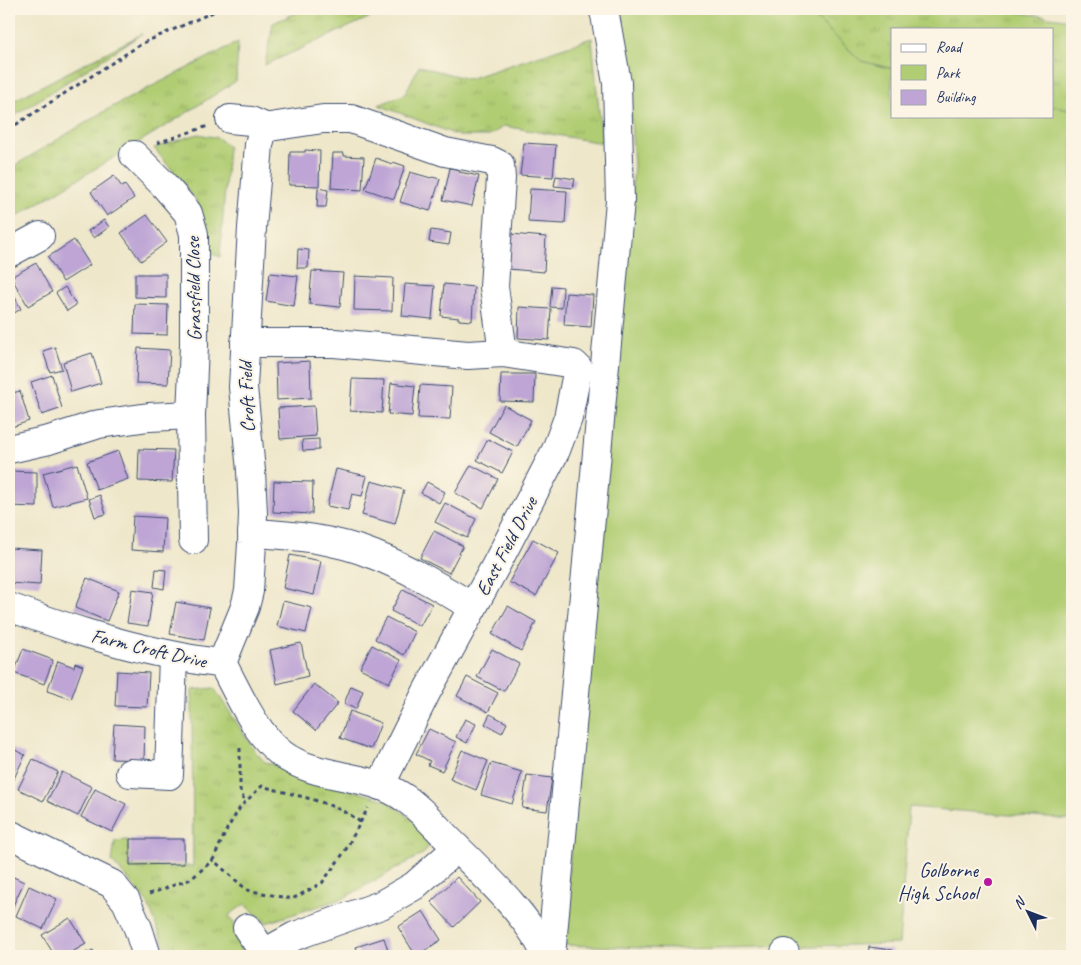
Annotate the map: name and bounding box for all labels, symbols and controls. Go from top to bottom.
legend [891,28,1054,118]
text: Road [936,38,963,57]
text: Park [936,64,961,83]
text: Building [936,88,976,107]
street label: Grassfield Close [180,235,207,341]
street label: Croft Field [233,358,260,433]
street label: East Field Drive [470,491,544,600]
street label: Farm Croft Drive [89,623,210,674]
place label: Golborne High School [898,858,982,906]
marker: Golborne High School [982,876,994,888]
north arrow [1004,888,1054,938]
text: N [1009,893,1029,913]

